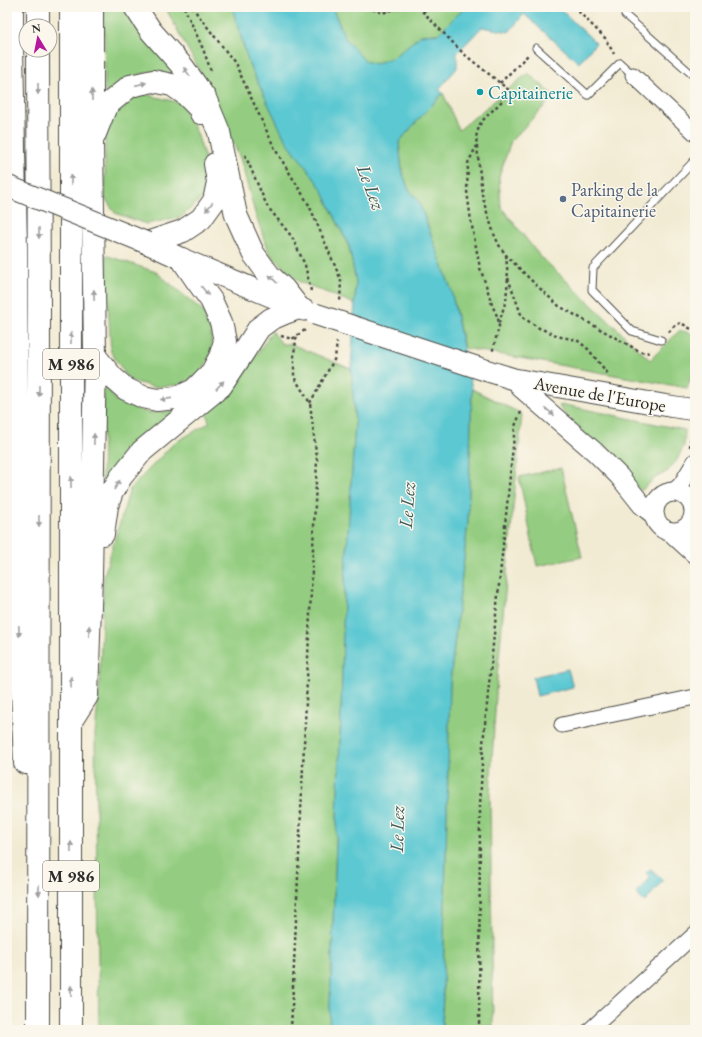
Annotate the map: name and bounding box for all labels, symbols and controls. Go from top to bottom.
north arrow [18,18,58,58]
text: N [31,20,42,36]
one-way arrow [183,67,191,77]
one-way arrow [135,80,147,86]
place label: Capitainerie [488,81,573,104]
one-way arrow [35,83,41,96]
marker: Capitainerie [475,87,485,97]
one-way arrow [89,88,95,101]
water label: Le Lez [351,160,391,213]
one-way arrow [68,173,74,186]
place label: Parking de la Capitainerie [571,178,659,222]
marker: Parking de la Capitainerie [558,194,568,204]
one-way arrow [205,202,214,213]
one-way arrow [36,227,42,240]
one-way arrow [268,274,278,284]
one-way arrow [200,286,208,296]
one-way arrow [91,288,97,301]
one-way arrow [68,331,74,344]
road number: M 986 [43,349,99,379]
street label: Avenue de l'Europe [531,371,668,417]
one-way arrow [215,380,224,391]
one-way arrow [36,385,42,398]
one-way arrow [160,396,172,402]
one-way arrow [545,408,555,417]
one-way arrow [91,432,97,445]
one-way arrow [68,475,74,488]
one-way arrow [113,479,120,491]
water label: Le Lez [393,481,421,530]
one-way arrow [36,515,42,528]
one-way arrow [16,625,23,637]
one-way arrow [86,625,93,637]
one-way arrow [68,675,74,688]
water label: Le Lez [384,805,410,854]
one-way arrow [68,840,74,853]
road number: M 986 [43,861,99,891]
one-way arrow [36,884,42,897]
one-way arrow [68,984,74,997]

